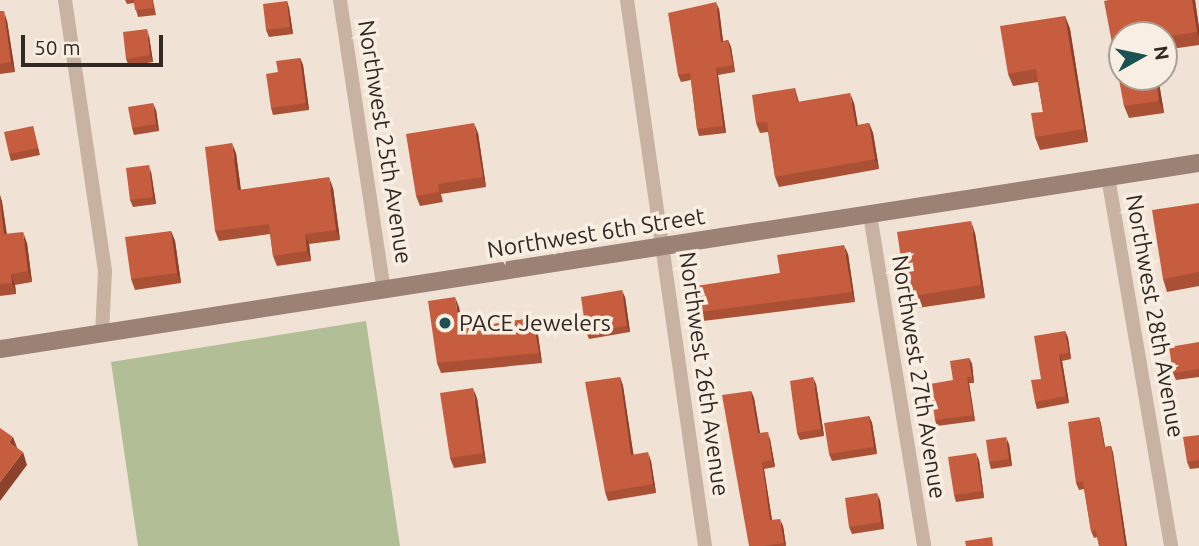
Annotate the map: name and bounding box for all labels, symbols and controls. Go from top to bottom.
street label: Northwest 25th Avenue [352,18,418,266]
scale bar [24,21,166,65]
north arrow [1108,21,1178,91]
text: 50 m [34,35,81,59]
text: N [1150,44,1174,62]
street label: Northwest 28th Avenue [1120,192,1190,440]
street label: Northwest 6th Street [485,202,707,264]
street label: Northwest 26th Avenue [673,250,735,498]
street label: Northwest 27th Avenue [886,253,952,501]
place label: PACE Jewelers [459,309,611,337]
marker: PACE Jewelers [437,315,453,331]

